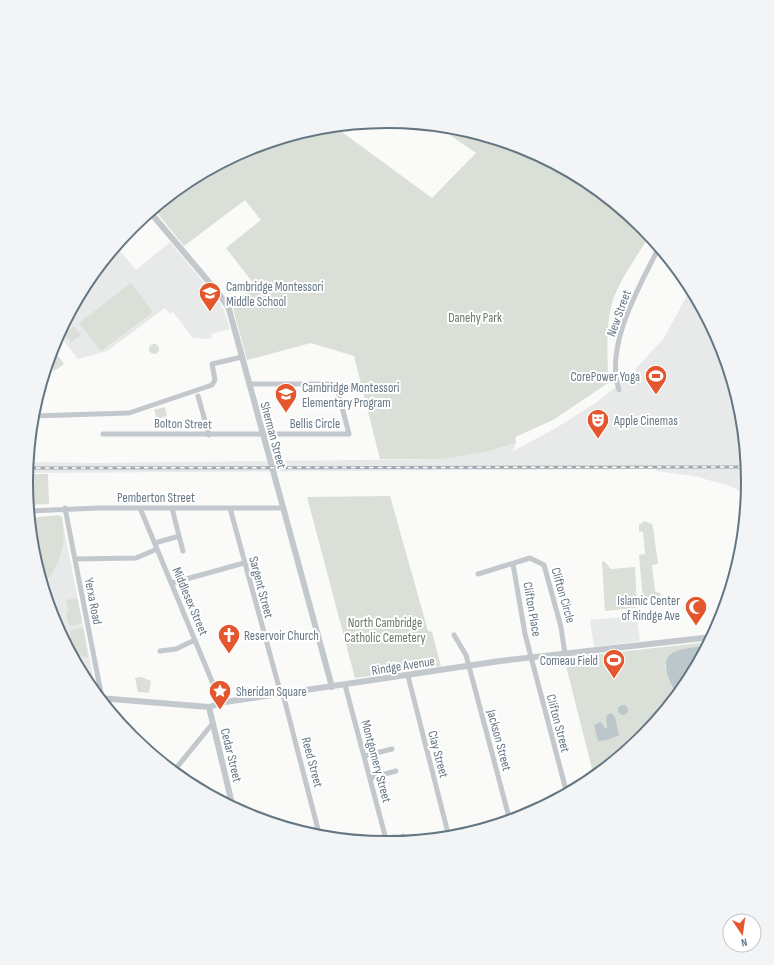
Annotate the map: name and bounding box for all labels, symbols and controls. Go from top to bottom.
place label: Cambridge Montessori Middle School [226,279,323,310]
school or university icon: Cambridge Montessori Middle School [197,280,223,313]
street label: New Street [603,288,635,339]
park label: Danehy Park [448,310,502,326]
sports icon: CorePower Yoga [643,363,669,396]
place label: CorePower Yoga [570,369,640,385]
place label: Cambridge Montessori Elementary Program [302,380,399,411]
school or university icon: Cambridge Montessori Elementary Program [273,381,299,414]
street label: Sherman Street [256,400,290,470]
theatre icon: Apple Cinemas [585,407,611,440]
place label: Apple Cinemas [613,413,678,429]
street label: Bolton Street [154,415,212,433]
street label: Bellis Circle [290,416,340,432]
street label: Pemberton Street [117,490,195,506]
street label: Sargent Street [245,555,277,620]
street label: Middlesex Street [168,565,212,638]
street label: Clifton Circle [547,566,579,625]
street label: Yerxa Road [81,576,105,626]
street label: Clifton Place [519,581,545,638]
place label: Islamic Center of Rindge Ave [617,593,680,624]
mosque icon: Islamic Center of Rindge Ave [683,594,709,627]
park label: North Cambridge Catholic Cemetery [344,615,426,646]
church icon: Reservoir Church [216,622,242,655]
place label: Reservoir Church [244,628,319,644]
sports icon: Comeau Field [601,647,627,680]
street label: Rindge Avenue [370,653,436,679]
place label: Comeau Field [540,653,598,669]
place icon: Sheridan Square [207,678,233,711]
place label: Sheridan Square [236,684,307,700]
street label: Clifton Street [543,692,573,754]
street label: Jackson Street [483,707,515,773]
street label: Montgomery Street [357,718,395,804]
street label: Cedar Street [217,727,245,784]
street label: Clay Street [424,729,452,780]
street label: Reed Street [298,735,326,789]
north arrow [722,913,762,953]
text: N [740,935,748,949]

